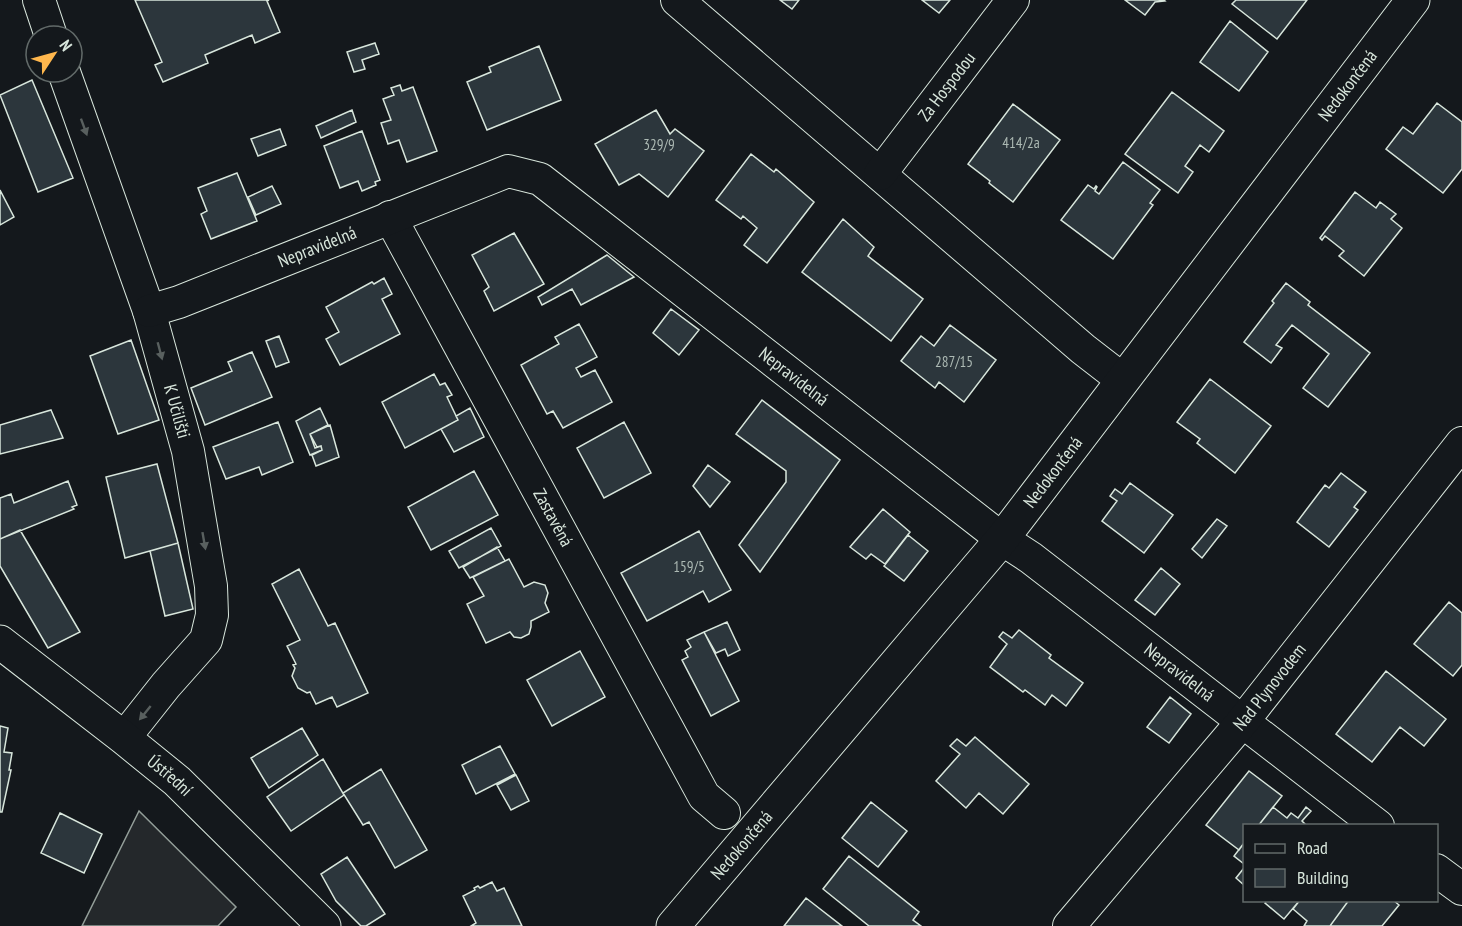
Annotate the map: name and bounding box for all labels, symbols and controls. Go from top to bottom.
north arrow [24,24,84,84]
text: N [56,36,77,55]
street label: Nedokončená [1313,45,1382,126]
street label: Za Hospodou [913,47,980,126]
one-way arrow [79,118,89,136]
house number: 414/2a [1002,133,1040,152]
house number: 329/9 [643,135,675,154]
street label: Nepravidelná [274,221,360,272]
one-way arrow [156,342,166,360]
street label: Nepravidelná [754,342,834,411]
house number: 287/15 [935,352,973,371]
street label: K Učilišti [159,382,196,441]
street label: Nedokončená [1018,432,1087,512]
street label: Zastavěná [528,484,579,550]
one-way arrow [199,532,208,551]
house number: 159/5 [673,557,705,576]
street label: Nepravidelná [1140,638,1219,706]
street label: Nad Plynovodem [1228,639,1311,735]
one-way arrow [139,705,151,720]
street label: Ústřední [143,749,198,801]
street label: Nedokončená [705,806,777,884]
legend [1243,824,1438,902]
text: Road [1297,836,1328,859]
text: Building [1297,866,1349,889]

